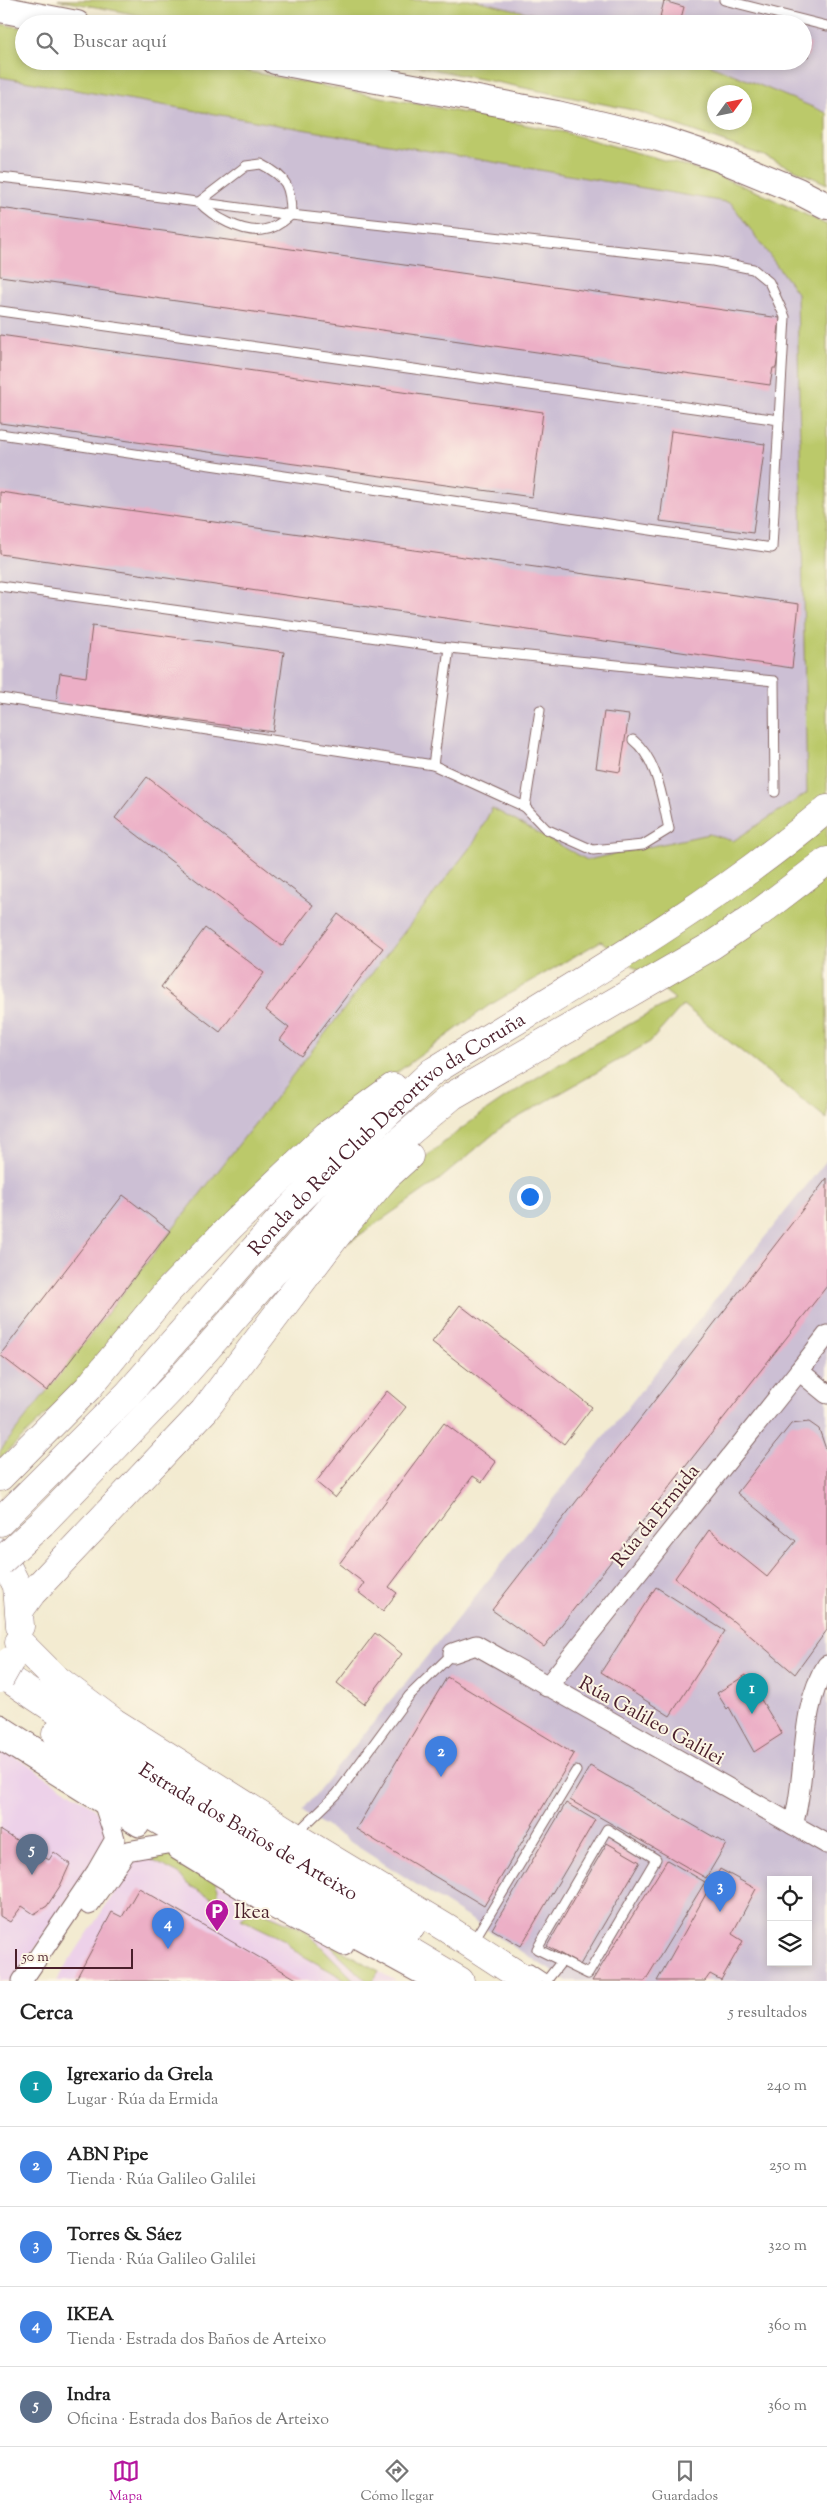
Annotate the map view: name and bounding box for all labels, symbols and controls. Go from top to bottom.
search box [15,15,812,70]
icon: search [33,29,61,57]
text: Buscar aquí [73,29,167,56]
north arrow [707,85,752,130]
street label: Ronda do Real Club Deportivo da Coruña [243,1007,532,1263]
your location [517,1184,543,1210]
street label: Rúa da Ermida [606,1459,708,1575]
street label: Rúa Galileo Galilei [573,1670,729,1774]
pin: 1 [736,1673,768,1714]
pin: 2 [425,1736,457,1777]
street label: Estrada dos Baños de Arteixo [132,1757,363,1910]
pin: 5 [16,1834,48,1875]
pin: 3 [704,1871,736,1912]
map controls [767,1876,812,1966]
button: locate [767,1876,812,1921]
parking icon: Ikea [204,1898,230,1932]
place label: Ikea [234,1899,270,1928]
pin: 4 [152,1908,184,1949]
button: layers [767,1921,812,1966]
scale bar [15,1946,132,1969]
text: 50 m [22,1948,49,1968]
text: Cerca [20,1999,73,2029]
text: 5 resultados [728,2002,807,2025]
text: Igrexario da Grela [67,2062,213,2089]
text: 1 [33,2075,39,2098]
text: 240 m [766,2075,807,2098]
text: Lugar · Rúa da Ermida [67,2089,218,2112]
text: ABN Pipe [67,2142,148,2169]
text: 2 [32,2155,40,2178]
text: 250 m [769,2155,807,2178]
text: Tienda · Rúa Galileo Galilei [67,2169,256,2192]
text: Torres & Sáez [67,2222,182,2249]
text: 3 [33,2235,39,2258]
text: 320 m [768,2235,807,2258]
text: Tienda · Rúa Galileo Galilei [67,2249,256,2272]
text: IKEA [67,2302,114,2329]
text: 4 [32,2315,40,2338]
text: 360 m [768,2315,807,2338]
text: Tienda · Estrada dos Baños de Arteixo [67,2329,326,2352]
text: Indra [67,2382,111,2409]
text: 5 [33,2395,39,2418]
text: 360 m [768,2395,807,2418]
text: Oficina · Estrada dos Baños de Arteixo [67,2409,329,2432]
tab: Mapa [109,2457,142,2507]
tab: Cómo llegar [361,2457,434,2507]
tab: Guardados [652,2457,718,2507]

